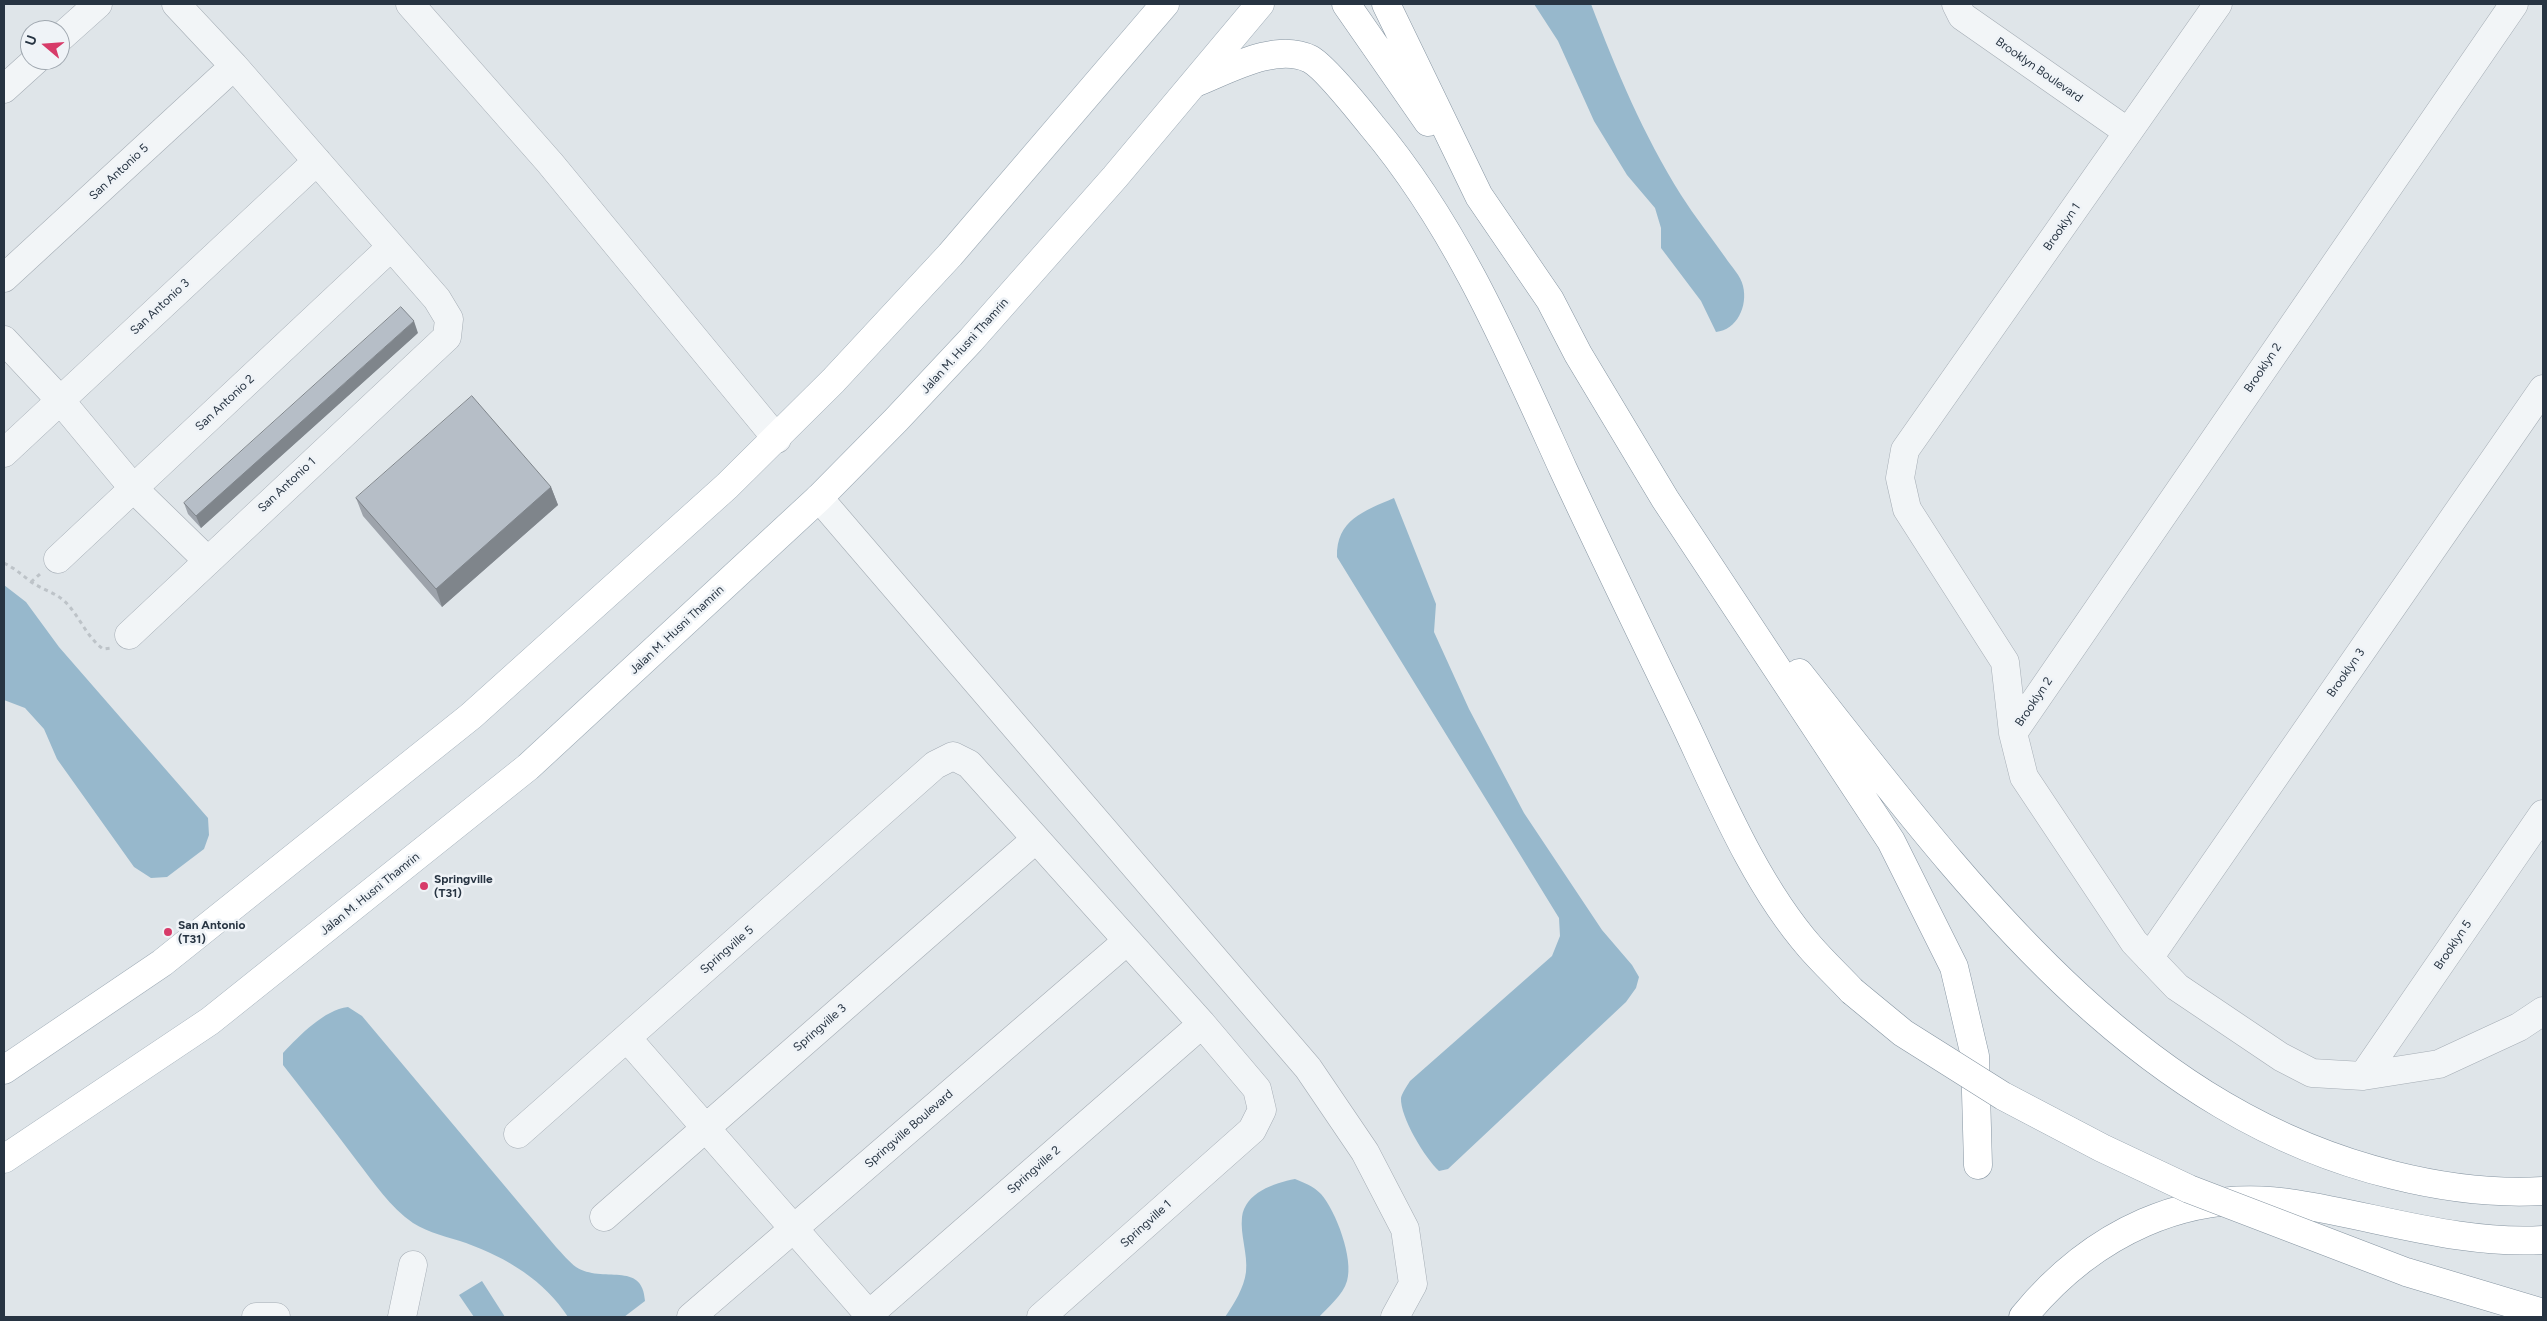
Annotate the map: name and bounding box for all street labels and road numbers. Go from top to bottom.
street label: Brooklyn Boulevard [1993,35,2085,105]
street label: San Antonio 5 [86,141,152,203]
street label: Brooklyn 1 [2040,200,2084,254]
street label: San Antonio 3 [128,276,192,338]
street label: Jalan M. Husni Thamrin [918,295,1012,397]
street label: Brooklyn 2 [2241,341,2285,395]
street label: San Antonio 2 [192,372,258,434]
street label: San Antonio 1 [255,455,319,515]
street label: Jalan M. Husni Thamrin [627,583,727,677]
street label: Brooklyn 3 [2324,646,2368,700]
street label: Brooklyn 2 [2012,675,2056,729]
street label: Jalan M. Husni Thamrin [318,850,422,938]
street label: Brooklyn 5 [2431,917,2475,973]
street label: Springville 5 [697,923,757,977]
street label: Springville 3 [791,1001,849,1055]
street label: Springville Boulevard [862,1087,956,1171]
street label: Springville 2 [1005,1143,1063,1197]
street label: Springville 1 [1117,1197,1175,1251]

